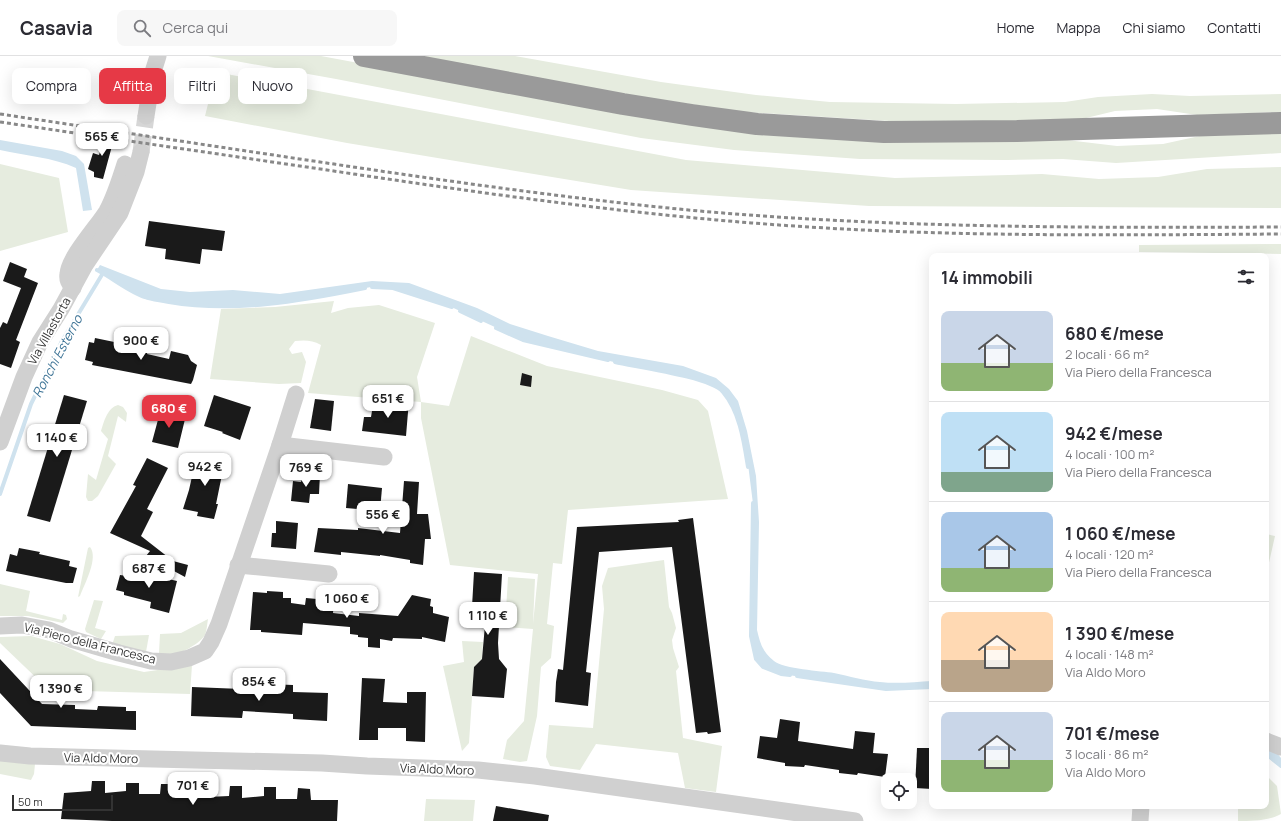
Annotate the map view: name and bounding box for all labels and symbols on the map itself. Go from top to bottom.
pin: 565 € [74,123,130,157]
street label: Via Villastorta [23,294,75,368]
water label: Ronchi Esterno [28,310,87,400]
pin: 900 € [113,327,169,361]
pin: 651 € [360,385,416,419]
pin: 680 € [141,395,197,429]
pin: 1 140 € [20,424,94,458]
pin: 942 € [177,453,233,487]
pin: 769 € [278,454,334,488]
pin: 556 € [355,501,411,535]
pin: 687 € [121,555,177,589]
pin: 1 060 € [310,585,384,619]
pin: 1 110 € [451,602,525,636]
street label: Via Piero della Francesca [22,618,158,668]
pin: 854 € [231,668,287,702]
pin: 1 390 € [24,675,98,709]
street label: Via Aldo Moro [64,749,138,767]
street label: Via Aldo Moro [400,759,474,779]
pin: 701 € [165,772,221,806]
scale bar [12,793,113,812]

